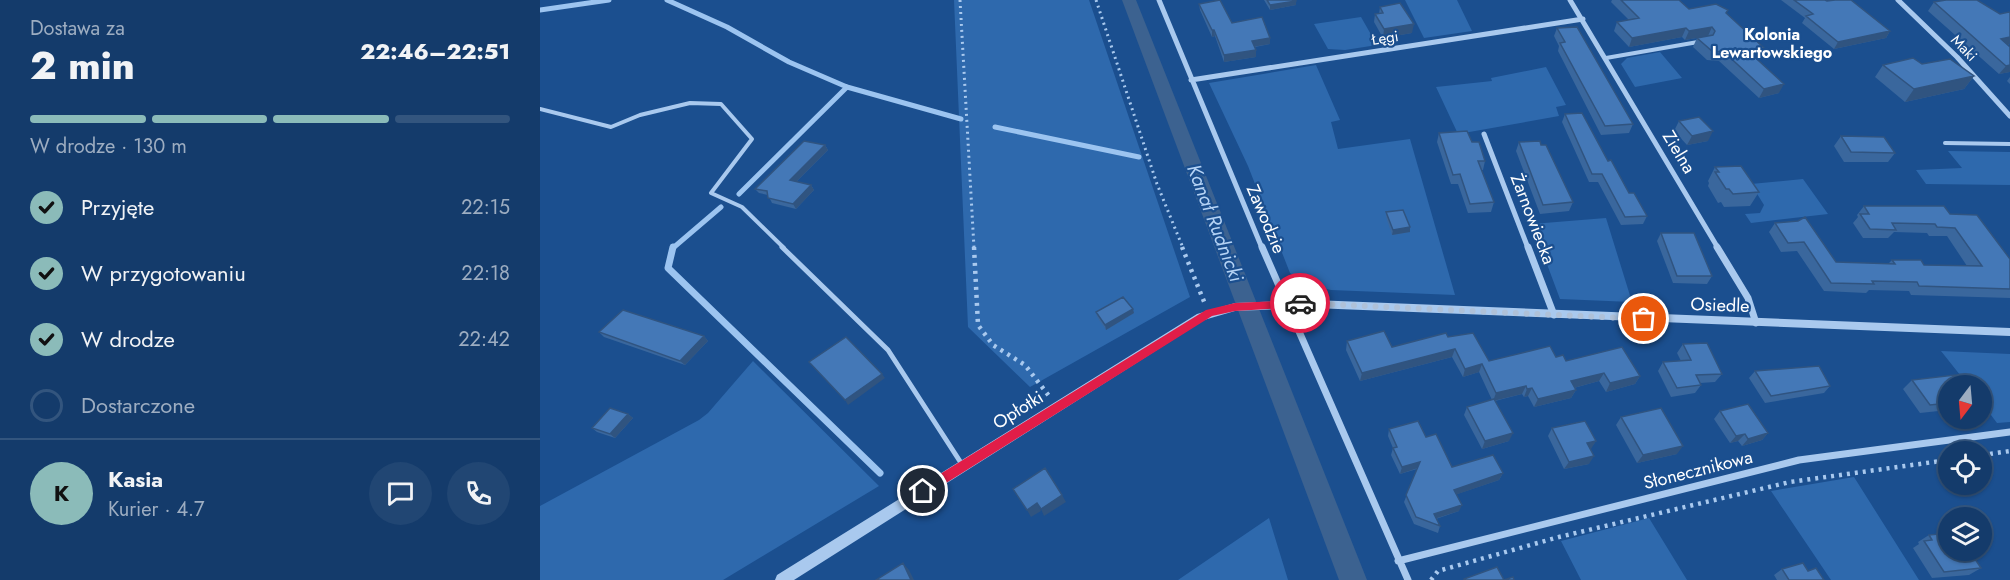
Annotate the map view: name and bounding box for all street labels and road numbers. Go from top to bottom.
street label: Łęgi [1369,25,1400,51]
street label: Maki [1946,30,1982,66]
street label: Zielna [1656,126,1702,178]
street label: Żarnowiecka [1504,170,1562,268]
street label: Zawodzie [1240,180,1292,258]
street label: Osiedle [1690,291,1750,319]
street label: Opłotki [988,384,1048,436]
street label: Słonecznikowa [1641,444,1755,496]

